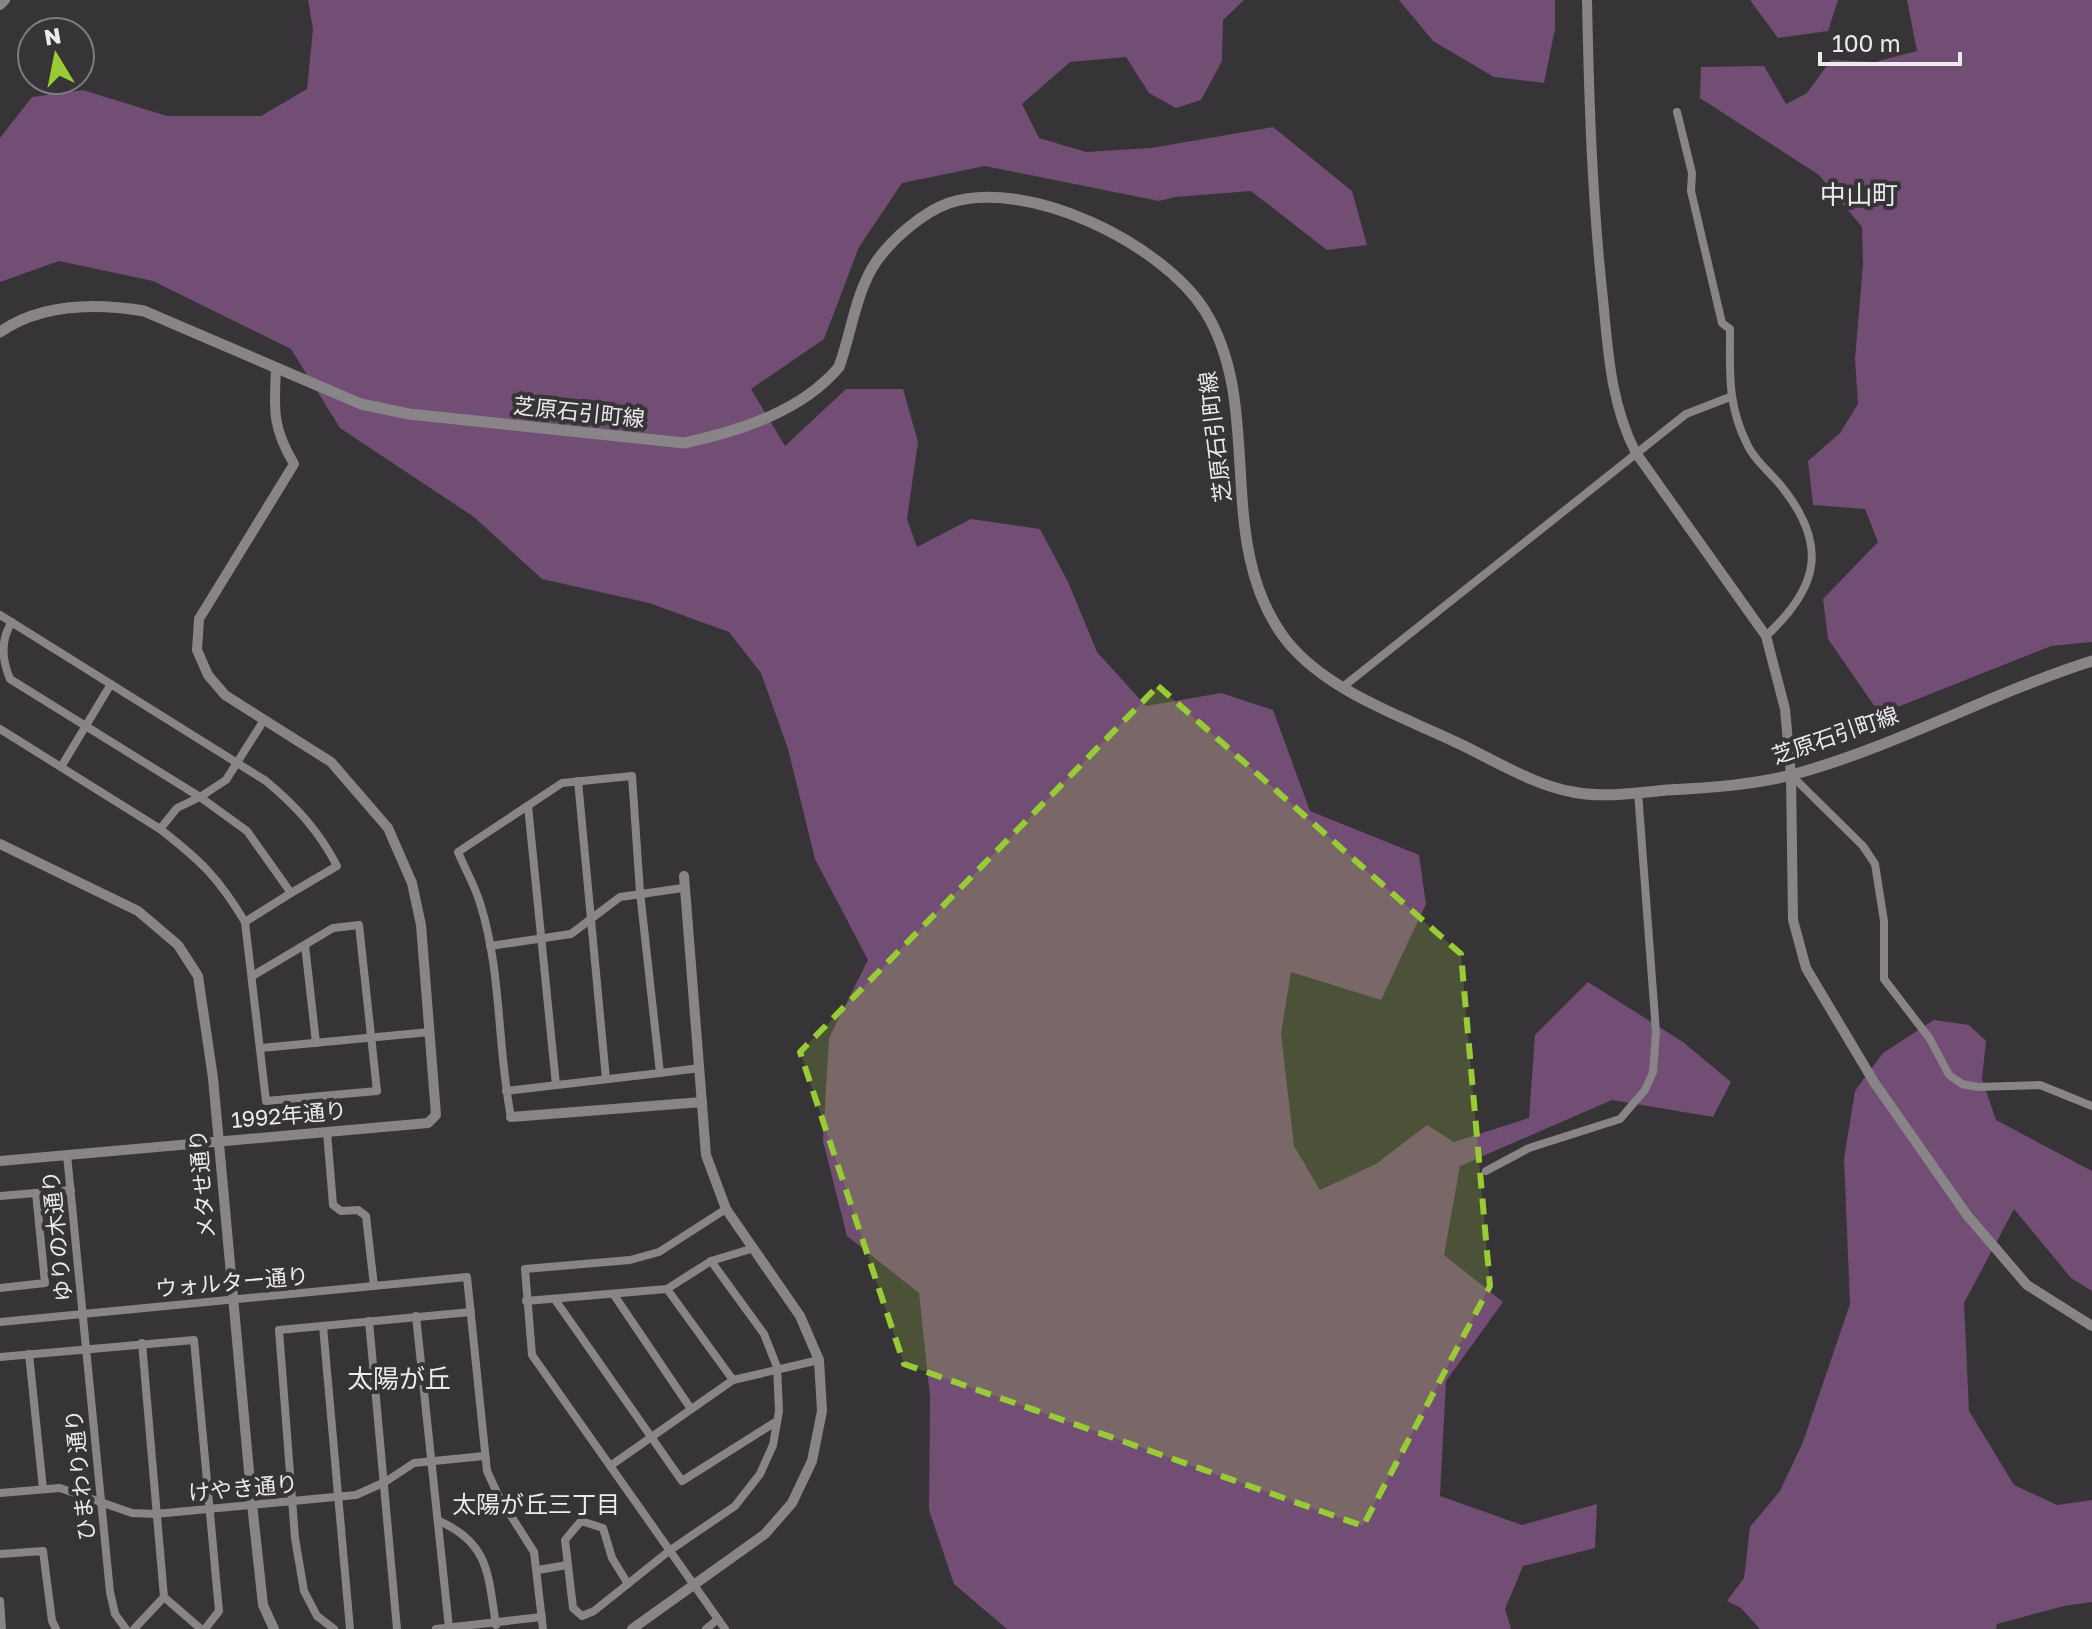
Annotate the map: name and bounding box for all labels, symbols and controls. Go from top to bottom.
north arrow [16,16,96,96]
scale bar [1820,16,1960,66]
text: N [42,21,63,51]
text: 100 m [1832,28,1901,57]
district label: 中山町 [1820,179,1898,210]
street label: 芝原石引町線 [1193,370,1236,504]
street label: 芝原石引町線 [512,391,646,432]
street label: 芝原石引町線 [1768,700,1902,769]
street label: 1992年通り [230,1096,348,1133]
street label: メタせ通り [183,1128,220,1240]
street label: ゆりの木通り [36,1169,77,1303]
street label: ウォルター通り [154,1261,310,1302]
district label: 太陽が丘 [347,1363,451,1394]
street label: ひまわり通り [59,1408,100,1542]
street label: けやき通り [187,1469,299,1506]
district label: 太陽が丘三丁目 [452,1489,620,1518]

